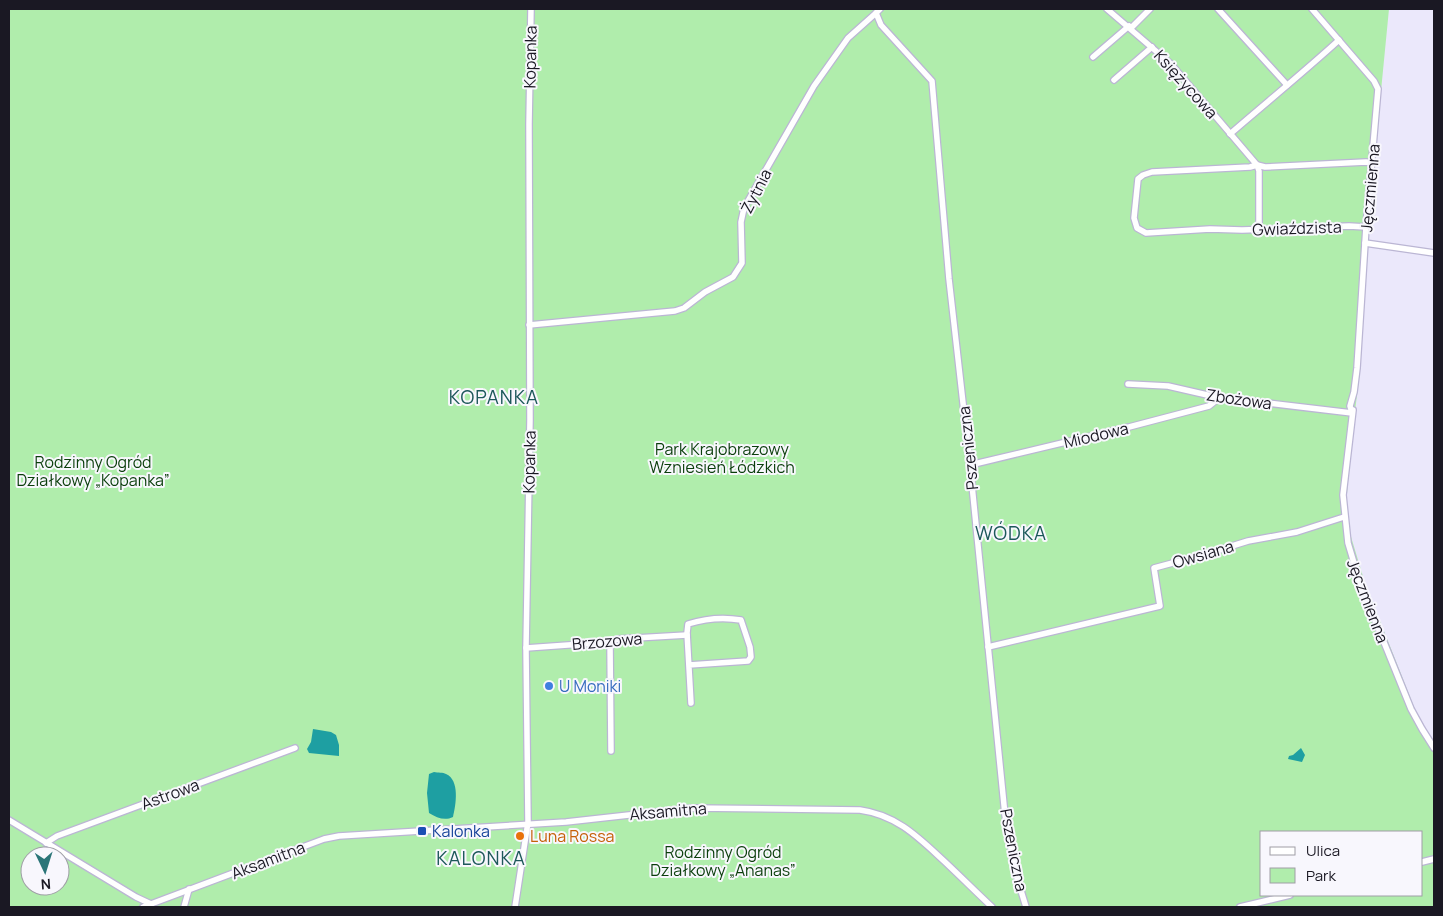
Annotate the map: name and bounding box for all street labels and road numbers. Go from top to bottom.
street label: Kopanka [518,25,542,89]
street label: Księżycowa [1149,45,1223,123]
street label: Jęczmienna [1355,143,1385,233]
street label: Żytnia [735,165,777,217]
street label: Gwiaździsta [1252,215,1342,241]
street label: Zbożowa [1205,384,1273,414]
street label: Pszeniczna [953,405,983,491]
street label: Miodowa [1061,417,1131,453]
street label: Kopanka [517,430,541,494]
street label: Owsiana [1170,535,1236,573]
street label: Jęczmienna [1342,556,1394,646]
street label: Brzozowa [571,627,643,655]
street label: Astrowa [138,773,202,815]
street label: Aksamitna [629,797,707,825]
street label: Pszeniczna [995,807,1033,893]
street label: Aksamitna [228,836,308,884]

